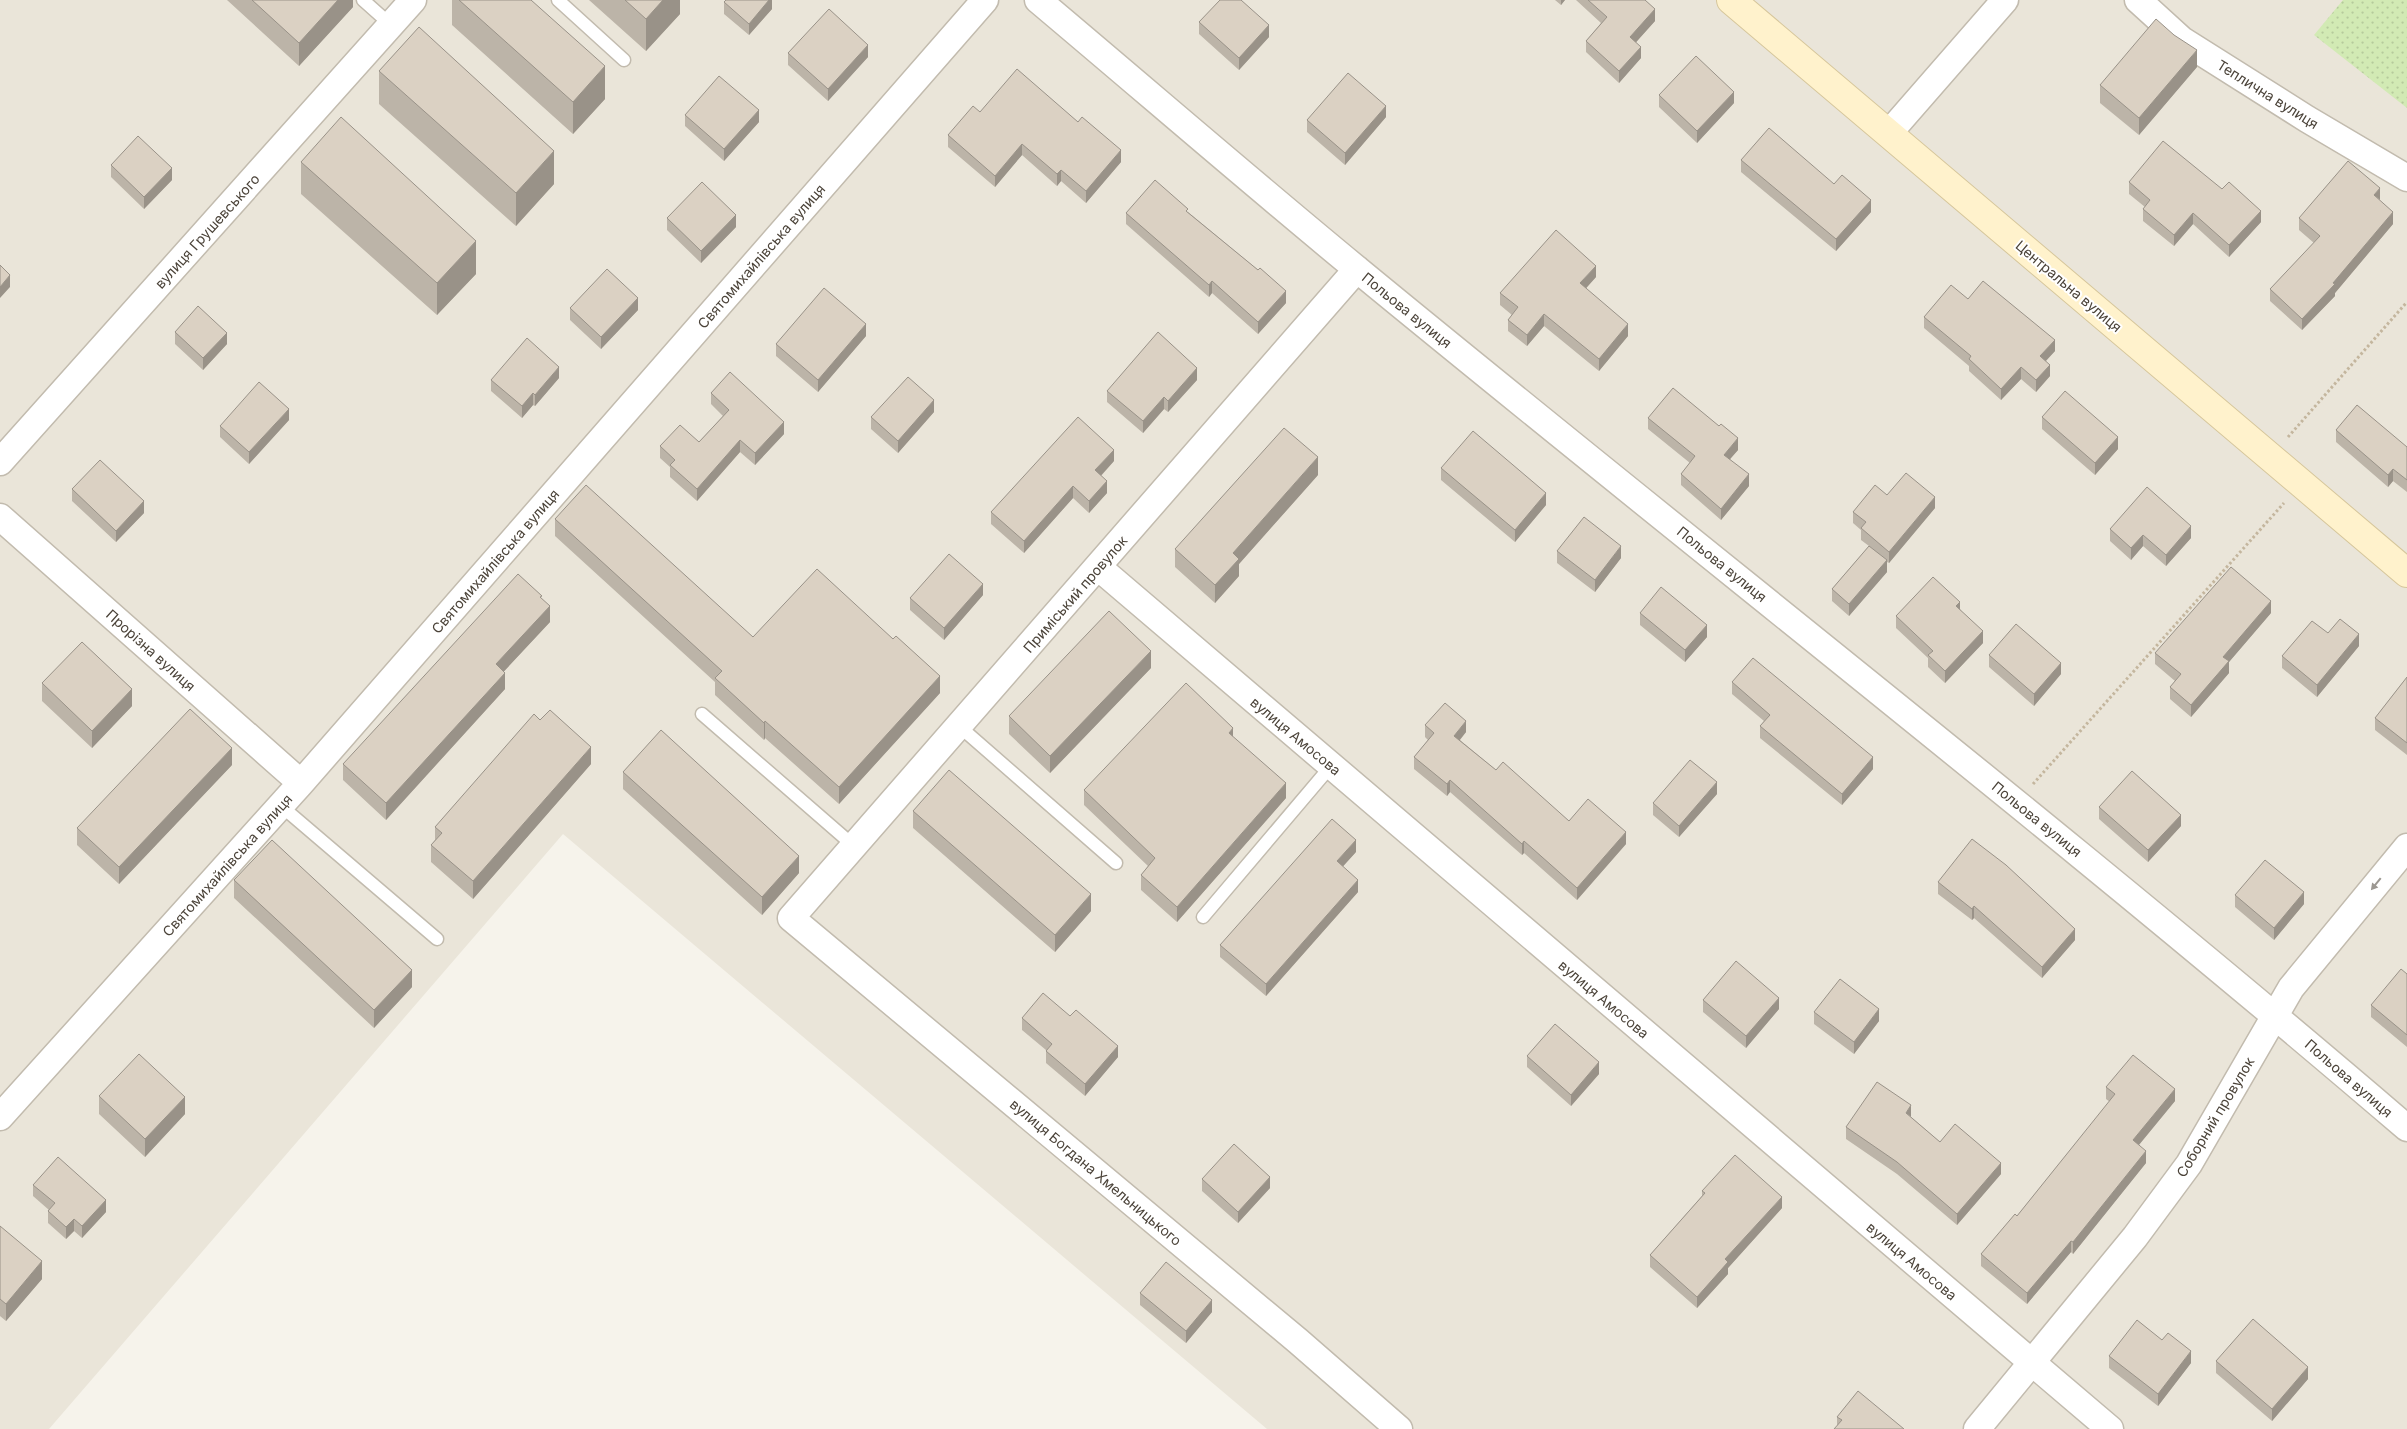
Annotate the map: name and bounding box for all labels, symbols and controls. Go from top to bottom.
street label: Теплична вулиця [2214,56,2322,132]
street label: вулиця Грушевського [151,170,263,292]
street label: Святомихайлівська вулиця [694,180,828,332]
street label: Центральна вулиця [2012,237,2126,335]
street label: Польова вулиця [1359,269,1455,351]
street label: Святомихайлівська вулиця [428,485,562,637]
street label: Польова вулиця [1674,523,1770,605]
street label: Приміський провулок [1019,532,1131,656]
street label: Прорізна вулиця [103,606,199,694]
street label: вулиця Амосова [1247,693,1345,779]
street label: Польова вулиця [1989,778,2085,860]
street label: Святомихайлівська вулиця [159,790,295,940]
one-way arrow [2370,878,2382,890]
street label: вулиця Амосова [1555,956,1653,1042]
street label: Польова вулиця [2302,1035,2396,1121]
street label: Соборний провулок [2172,1054,2258,1180]
street label: вулиця Богдана Хмельницького [1007,1095,1185,1249]
street label: вулиця Амосова [1863,1218,1961,1304]

